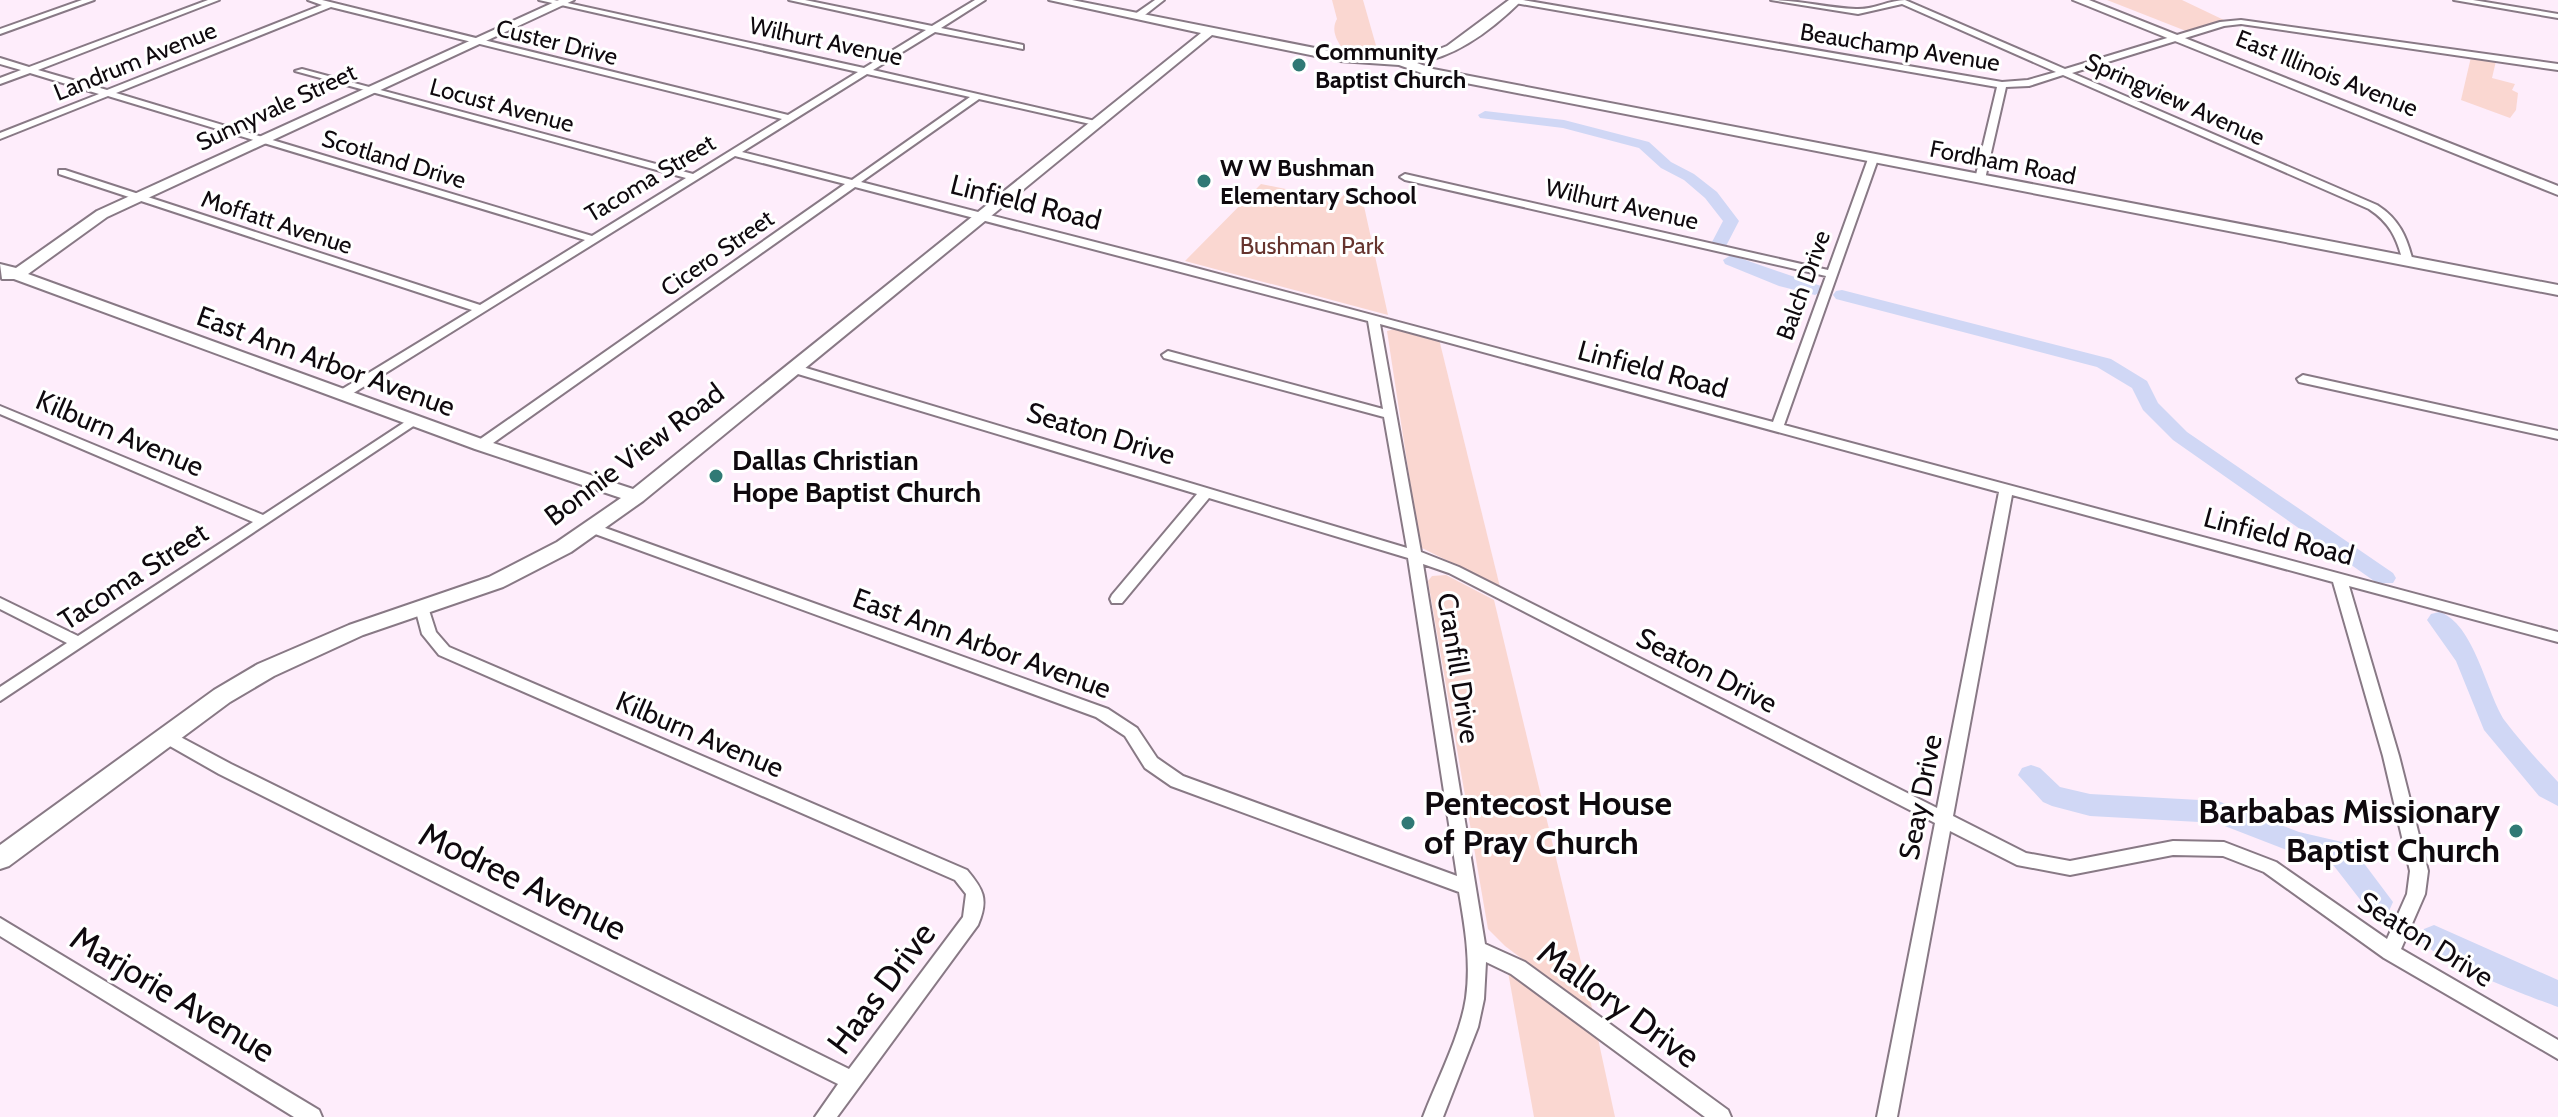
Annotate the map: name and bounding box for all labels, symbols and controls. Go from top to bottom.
street label: Wilhurt Avenue [747,11,905,71]
street label: Custer Drive [493,13,621,71]
street label: Landrum Avenue [49,15,221,107]
street label: Beauchamp Avenue [1798,17,2002,77]
street label: East Illinois Avenue [2232,23,2422,123]
place label: Community Baptist Church [1315,37,1466,94]
street label: Springview Avenue [2081,46,2269,152]
marker: Community Baptist Church [1290,56,1308,74]
street label: Sunnyvale Street [191,57,361,157]
street label: Locust Avenue [427,72,577,138]
street label: Scotland Drive [319,123,469,195]
street label: Tacoma Street [580,128,720,228]
street label: Fordham Road [1927,134,2079,190]
place label: W W Bushman Elementary School [1220,153,1417,210]
street label: Linfield Road [947,167,1105,237]
marker: W W Bushman Elementary School [1195,172,1213,190]
street label: Wilhurt Avenue [1543,172,1701,236]
street label: Moffatt Avenue [198,184,356,260]
street label: Cicero Street [655,203,779,303]
street label: Balch Drive [1770,226,1836,344]
park label: Bushman Park [1240,231,1384,260]
street label: East Ann Arbor Avenue [192,298,460,424]
street label: Linfield Road [1574,333,1732,405]
street label: Bonnie View Road [538,375,730,533]
street label: Kilburn Avenue [31,382,209,484]
street label: Seaton Drive [1023,394,1179,472]
place label: Dallas Christian Hope Baptist Church [732,443,981,509]
marker: Dallas Christian Hope Baptist Church [707,467,725,485]
street label: Linfield Road [2200,500,2358,572]
street label: Tacoma Street [52,515,214,637]
street label: East Ann Arbor Avenue [848,580,1116,706]
street label: Cranfill Drive [1430,590,1488,746]
street label: Seaton Drive [1631,620,1783,720]
street label: Kilburn Avenue [611,683,789,785]
street label: Seay Drive [1891,732,1949,862]
place label: Pentecost House of Pray Church [1424,782,1672,863]
place label: Barbabas Missionary Baptist Church [2198,790,2501,871]
street label: Modree Avenue [413,813,633,949]
marker: Pentecost House of Pray Church [1399,814,1417,832]
marker: Barbabas Missionary Baptist Church [2507,822,2525,840]
street label: Seaton Drive [2352,884,2500,994]
street label: Haas Drive [818,914,944,1062]
street label: Marjorie Avenue [63,916,283,1072]
street label: Mallory Drive [1530,931,1708,1077]

